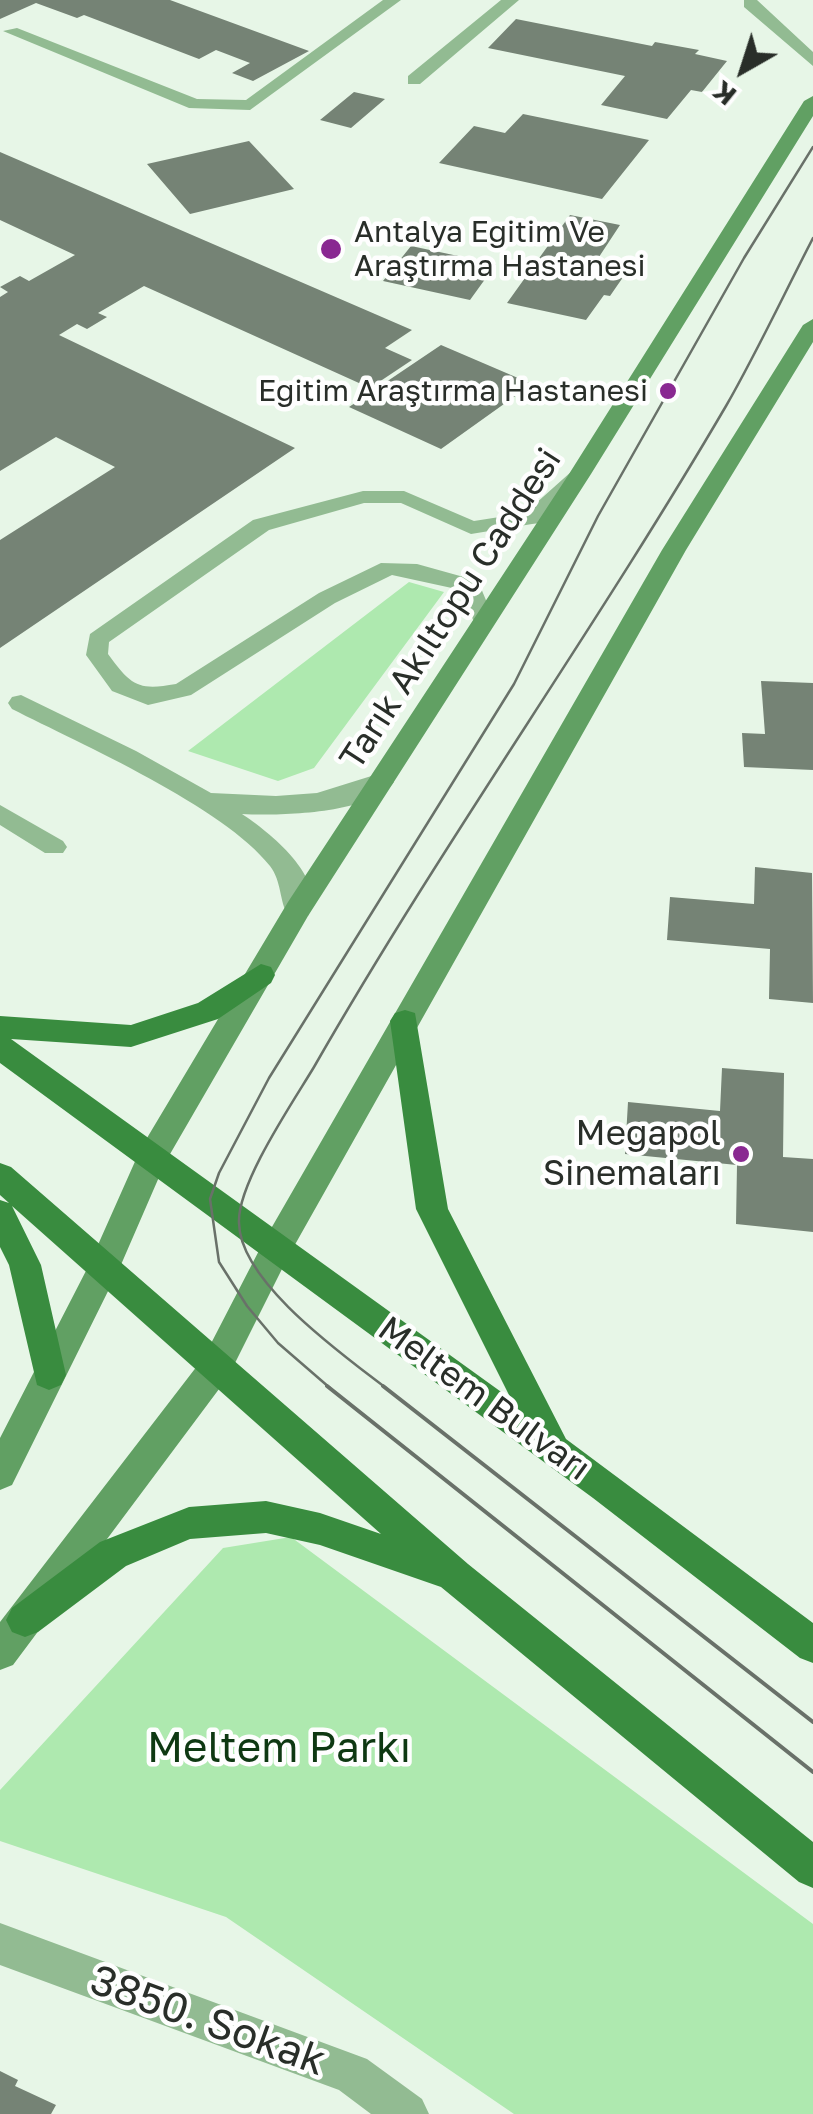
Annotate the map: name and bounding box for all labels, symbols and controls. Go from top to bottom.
north arrow [693,20,793,120]
text: K [706,74,742,113]
place label: Antalya Eğitim Ve Araştırma Hastanesi [354,214,645,284]
marker: Antalya Eğitim Ve Araştırma Hastanesi [318,236,344,262]
place label: Eğitim Araştırma Hastanesi [258,373,648,409]
marker: Eğitim Araştırma Hastanesi [657,380,679,402]
street label: Tarık Akıltopu Caddesi [331,441,571,777]
place label: Megapol Sinemaları [543,1113,721,1195]
marker: Megapol Sinemaları [730,1143,752,1165]
street label: Meltem Bulvarı [370,1308,598,1490]
park label: Meltem Parkı [147,1724,411,1774]
street label: 3850. Sokak [84,1955,332,2087]

